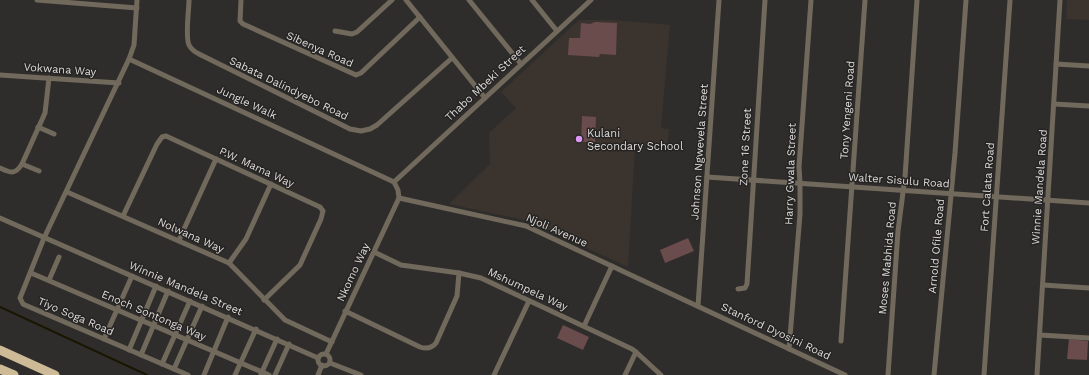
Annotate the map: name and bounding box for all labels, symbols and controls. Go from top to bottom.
street label: Sibenya Road [284,29,355,70]
street label: Thabo Mbeki Street [442,42,529,124]
street label: Sabata Dalindyebo Road [227,54,350,123]
street label: Vokwana Way [23,60,97,79]
street label: Tony Yengeni Road [838,60,857,160]
street label: Jungle Walk [215,83,279,122]
street label: Johnson Ngwevela Street [688,83,711,221]
street label: Zone 16 Street [737,107,754,186]
street label: Harry Gwala Street [782,123,799,225]
place label: Kulani Secondary School [587,127,684,153]
street label: Winnie Mandela Road [1029,129,1050,245]
marker: Kulani Secondary School [574,134,584,144]
street label: Fort Calata Road [978,142,997,232]
street label: P.W. Mama Way [217,144,297,191]
street label: Walter Sisulu Road [848,170,950,191]
street label: Arnold Ofile Road [926,198,947,294]
street label: Moses Mabhida Road [876,201,899,315]
street label: Njoli Avenue [524,211,590,250]
street label: Nolwana Way [156,215,226,256]
street label: Nkomo Way [334,241,373,303]
street label: Winnie Mandela Street [127,259,245,318]
street label: Mshumpela Way [486,265,570,314]
street label: Enoch Sontonga Way [99,287,208,344]
street label: Tiyo Soga Road [36,295,116,338]
street label: Stanford Dyosini Road [719,300,833,363]

